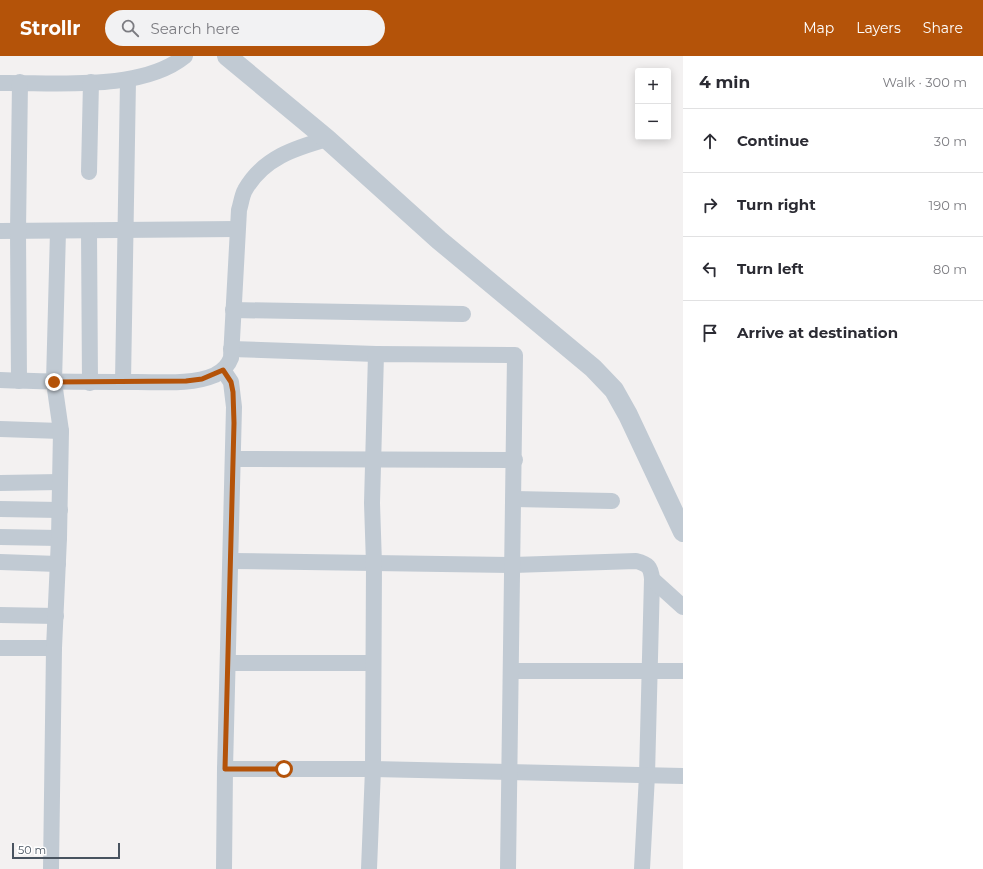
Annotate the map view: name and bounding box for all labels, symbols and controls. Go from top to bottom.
search box [105,10,385,46]
text: Strollr [20,17,81,40]
icon: search [119,17,141,39]
text: Search here [151,19,240,38]
text: Map [803,19,834,37]
text: Layers [856,19,901,37]
text: Share [923,19,963,37]
map controls [635,68,671,140]
button: + [635,68,671,104]
text: 4 min [699,72,750,92]
text: Walk · 300 m [882,74,967,90]
button: − [635,104,671,140]
icon: ahead [699,130,721,152]
text: Continue [737,131,809,150]
text: 30 m [934,133,967,149]
icon: right [699,194,721,216]
text: Turn right [737,195,816,214]
text: 190 m [929,197,967,213]
icon: left [699,258,721,280]
text: Turn left [737,259,804,278]
text: 80 m [933,261,967,277]
icon: arrive [699,322,721,344]
text: Arrive at destination [737,323,898,342]
route end [45,373,63,391]
route start [275,760,293,778]
scale bar [12,841,120,860]
text: 50 m [18,843,46,857]

